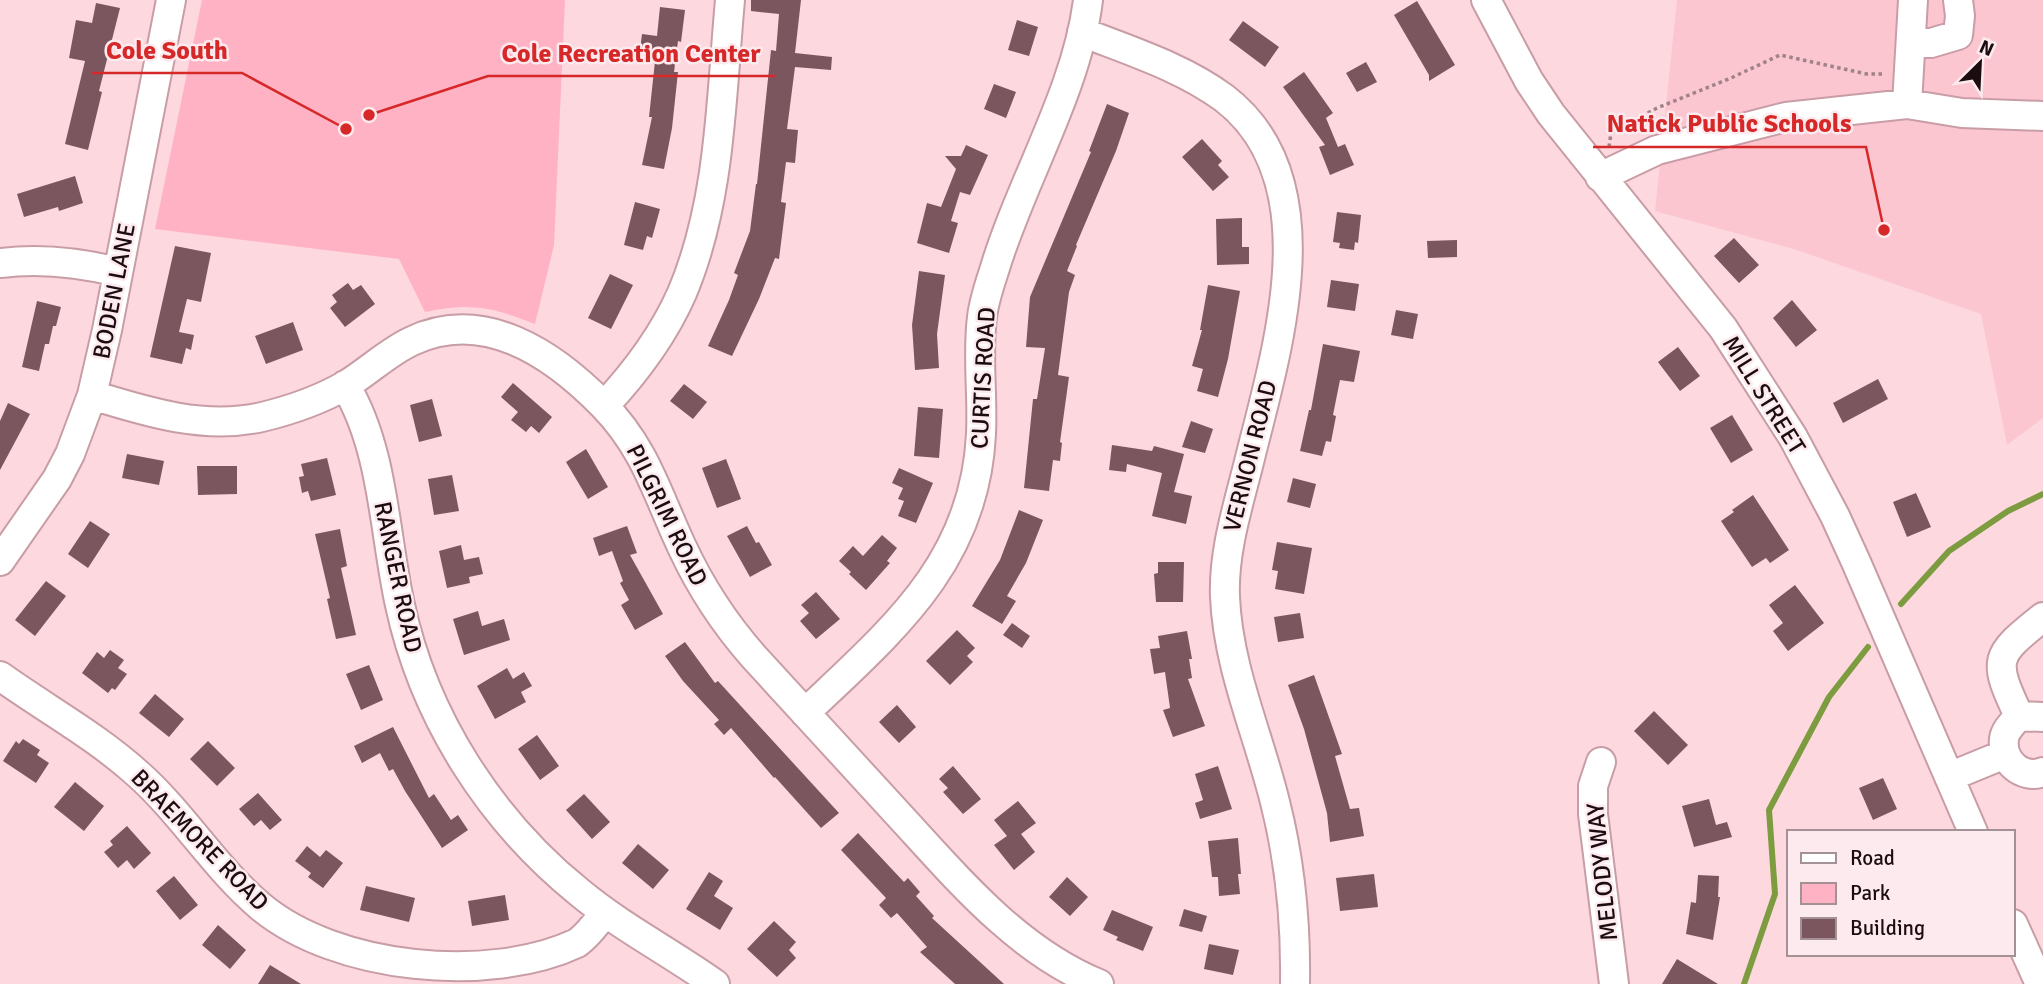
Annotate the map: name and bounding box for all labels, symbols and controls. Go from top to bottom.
callout: Cole South [92,26,242,73]
north arrow [1945,28,2015,98]
callout: Cole Recreation Center [488,29,775,76]
text: Cole South [106,35,228,67]
text: N [1976,35,1997,62]
text: Cole Recreation Center [501,38,761,70]
callout: Natick Public Schools [1593,100,1866,147]
text: Natick Public Schools [1607,108,1851,140]
street label: BODEN LANE [86,221,142,361]
street label: CURTIS ROAD [964,306,1002,450]
street label: MILL STREET [1716,330,1812,460]
street label: VERNON ROAD [1217,377,1283,535]
street label: PILGRIM ROAD [620,439,714,591]
street label: RANGER ROAD [367,499,429,655]
street label: BRAEMORE ROAD [125,763,275,917]
street label: MELODY WAY [1580,802,1624,942]
legend [1787,830,2015,956]
text: Road [1850,845,1895,871]
text: Park [1850,880,1891,906]
text: Building [1850,915,1925,941]

